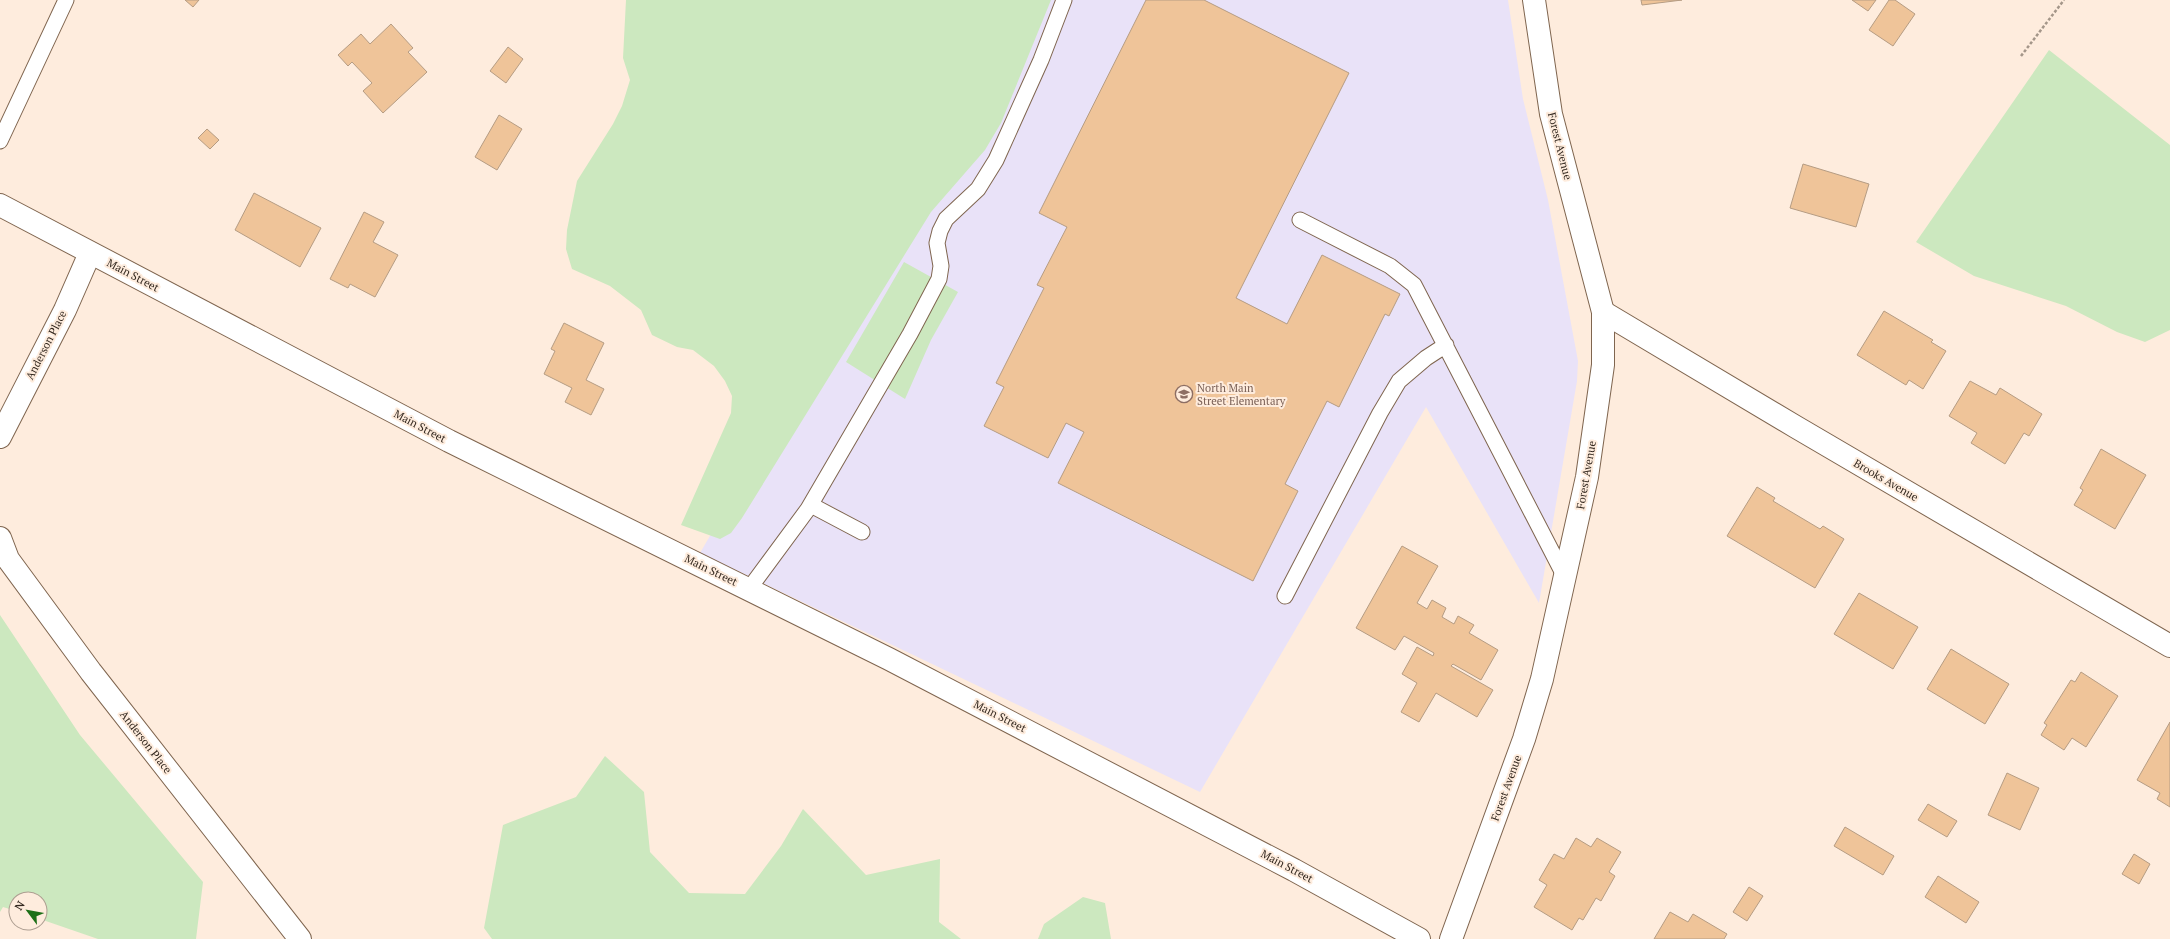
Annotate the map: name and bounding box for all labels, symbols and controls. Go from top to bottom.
street label: Forest Avenue [1545,111,1575,182]
street label: Main Street [105,255,161,295]
street label: Anderson Place [23,308,70,382]
place label: North Main Street Elementary [1197,381,1286,408]
school or university icon: North Main Street Elementary [1174,384,1194,404]
street label: Main Street [392,406,448,446]
street label: Forest Avenue [1573,439,1599,510]
street label: Brooks Avenue [1851,456,1921,504]
street label: Main Street [682,551,740,589]
street label: Main Street [971,697,1029,735]
street label: Anderson Place [117,708,175,777]
street label: Forest Avenue [1488,753,1525,823]
street label: Main Street [1259,846,1315,886]
north arrow [8,891,48,931]
text: N [11,898,28,913]

